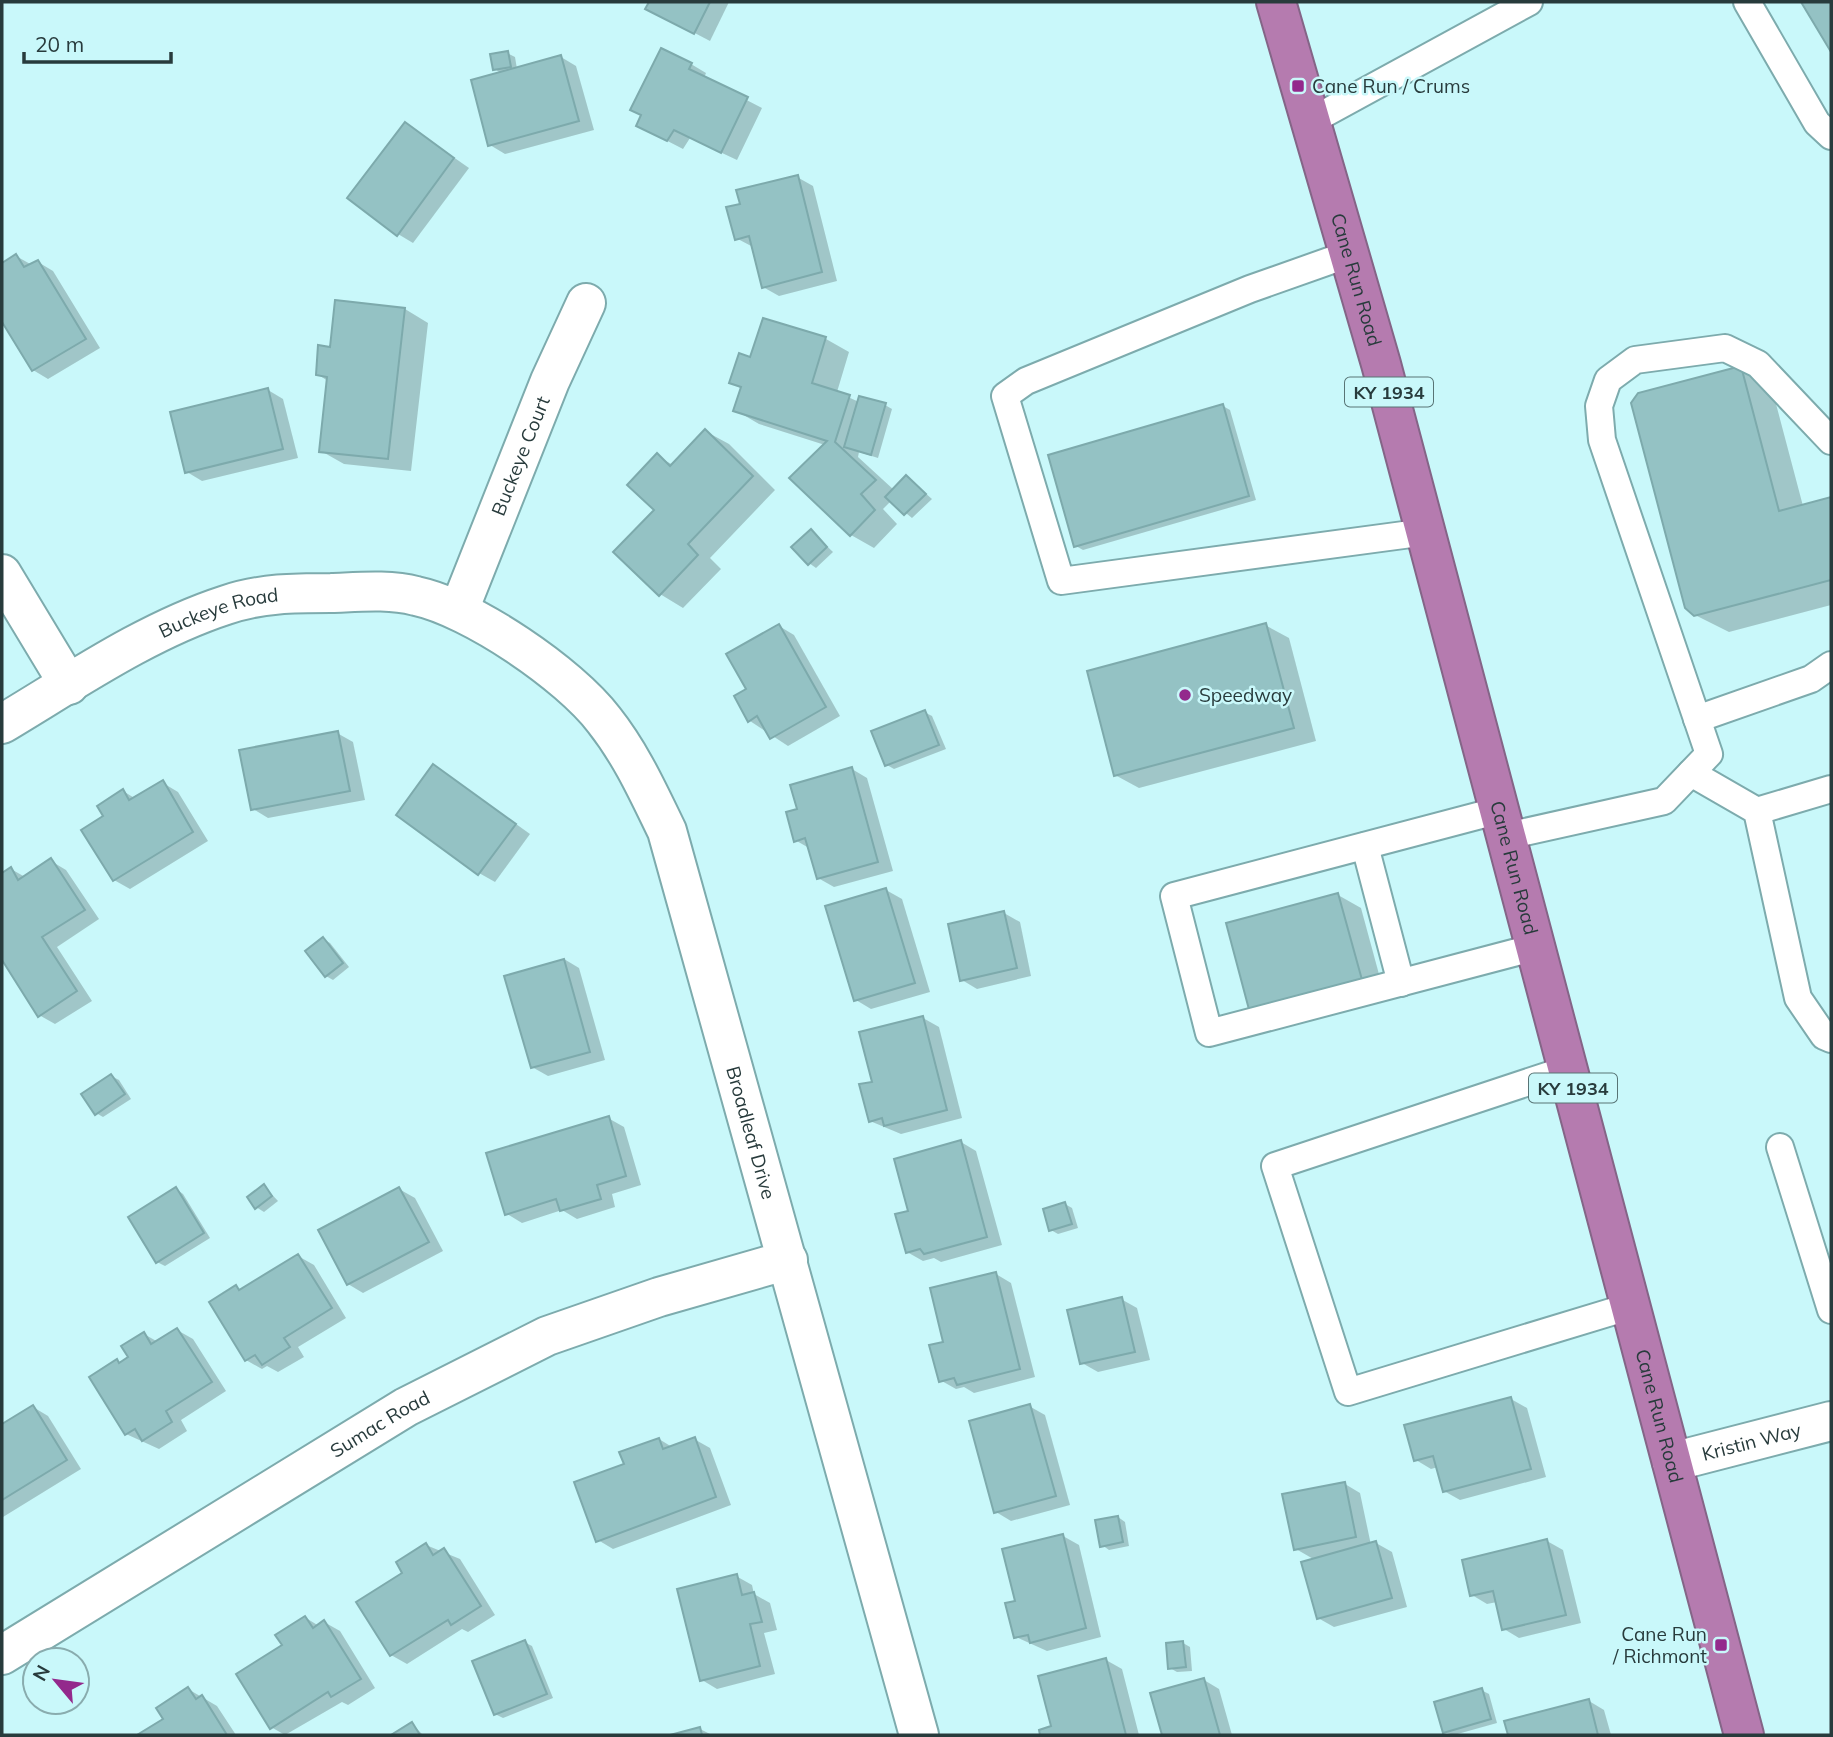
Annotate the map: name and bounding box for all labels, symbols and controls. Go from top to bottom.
scale bar [24,21,172,65]
text: 20 m [35,31,84,57]
place label: Cane Run / Crums [1312,74,1470,98]
marker: Cane Run / Crums [1290,78,1306,94]
street label: Cane Run Road [1326,210,1387,349]
road number: KY 1934 [1345,378,1433,406]
street label: Buckeye Court [486,392,555,519]
street label: Buckeye Road [155,583,279,643]
place label: Speedway [1199,683,1292,707]
marker: Speedway [1177,687,1193,703]
street label: Cane Run Road [1485,798,1544,937]
street label: Broadleaf Drive [721,1063,781,1202]
road number: KY 1934 [1529,1073,1617,1102]
street label: Cane Run Road [1630,1346,1689,1485]
street label: Sumac Road [326,1385,434,1463]
street label: Kristin Way [1699,1417,1804,1466]
place label: Cane Run / Richmont [1612,1622,1707,1668]
marker: Cane Run / Richmont [1713,1637,1729,1653]
north arrow [21,1646,91,1716]
text: N [27,1661,55,1685]

